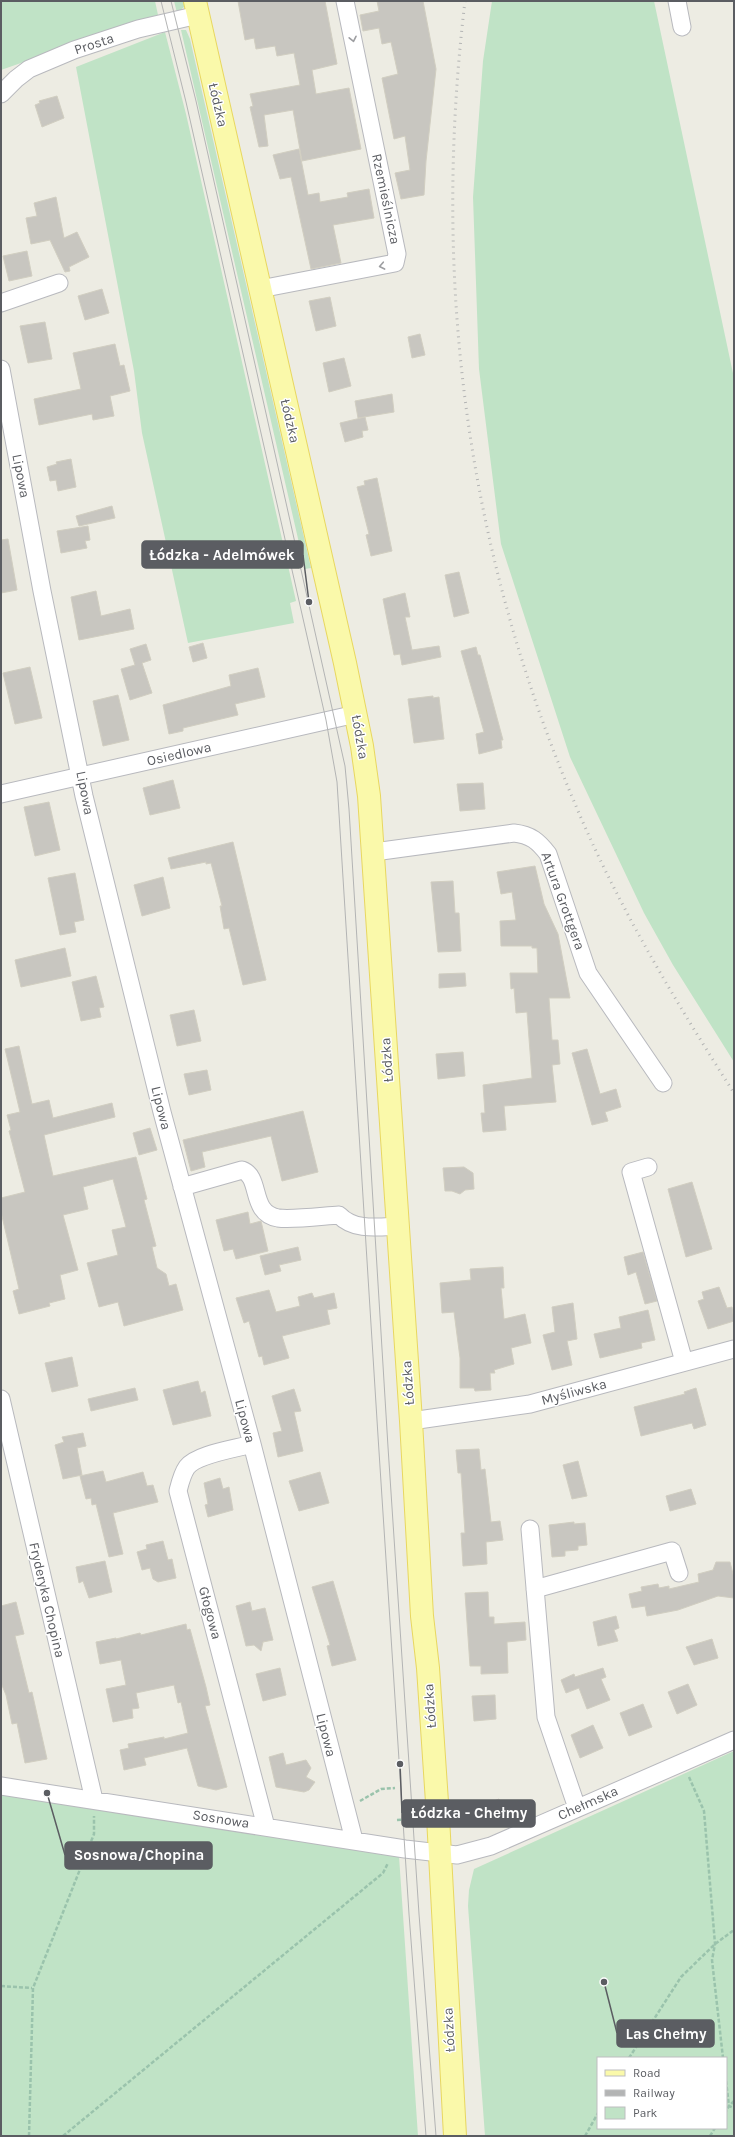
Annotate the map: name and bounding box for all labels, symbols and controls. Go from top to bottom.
street label: Prosta [72,30,116,58]
one-way arrow [348,36,356,42]
street label: Łódzka [205,81,231,129]
street label: Rzemieślnicza [368,152,404,246]
one-way arrow [379,261,385,269]
street label: Łódzka [277,397,303,445]
street label: Lipowa [8,453,34,499]
callout: Łódzka - Adelmówek [142,541,303,568]
text: Łódzka - Adelmówek [149,546,295,564]
street label: Łódzka [348,713,372,761]
street label: Osiedlowa [145,738,213,770]
street label: Lipowa [72,770,98,816]
street label: Artura Grottgera [537,850,589,952]
street label: Łódzka [377,1037,397,1083]
street label: Lipowa [147,1084,175,1132]
street label: Łódzka [398,1360,418,1406]
street label: Myśliwska [539,1375,609,1409]
street label: Lipowa [231,1397,259,1445]
street label: Fryderyka Chopina [25,1541,69,1659]
street label: Głogowa [195,1585,225,1641]
street label: Łódzka [420,1683,440,1729]
street label: Lipowa [312,1711,340,1759]
street label: Chełmska [555,1782,621,1824]
callout: Łódzka - Chełmy [402,1800,535,1827]
text: Łódzka - Chełmy [411,1804,528,1822]
street label: Sosnowa [191,1806,251,1832]
callout: Sosnowa/Chopina [65,1842,212,1869]
text: Sosnowa/Chopina [74,1846,204,1864]
street label: Łódzka [439,2007,459,2053]
callout: Las Chełmy [617,2020,714,2047]
text: Las Chełmy [625,2025,707,2043]
legend [597,2057,727,2129]
text: Road [633,2066,661,2080]
text: Railway [633,2086,675,2100]
text: Park [633,2106,658,2120]

